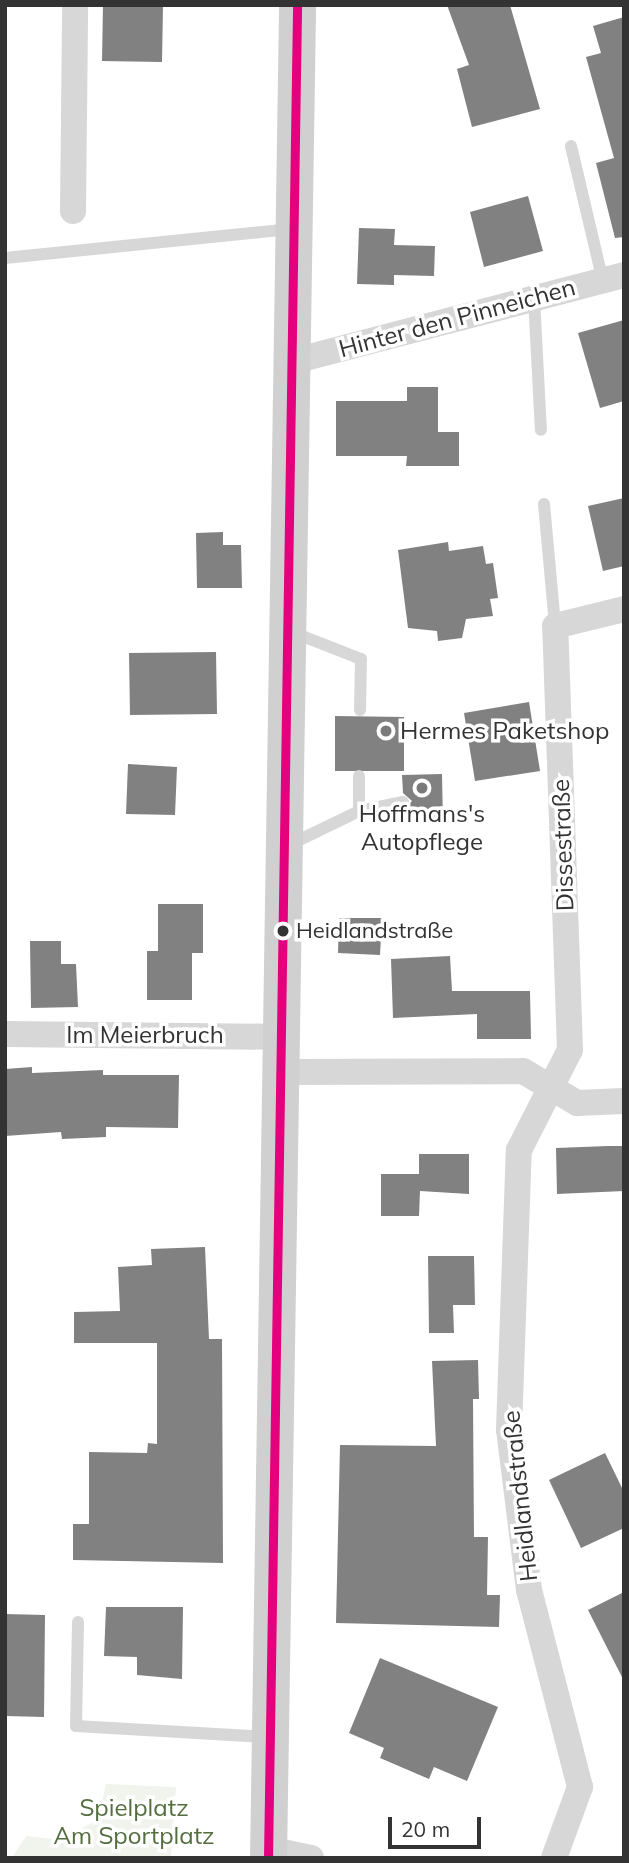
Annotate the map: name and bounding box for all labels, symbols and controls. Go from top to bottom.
street label: Hinter den Pinneichen [336,273,578,363]
place label: Hermes Paketshop [400,717,609,745]
marker: Hermes Paketshop [378,723,394,739]
street label: Dissestraße [546,779,580,911]
marker: Hoffmans's Autopflege [414,780,430,796]
place label: Hoffmans's Autopflege [359,800,485,856]
place label: Heidlandstraße [296,918,453,944]
marker: Heidlandstraße [276,924,290,938]
street label: Im Meierbruch [66,1021,224,1049]
street label: Heidlandstraße [497,1409,543,1583]
park label: Spielplatz Am Sportplatz [53,1794,215,1850]
scale bar [391,1804,484,1848]
text: 20 m [401,1816,450,1842]

